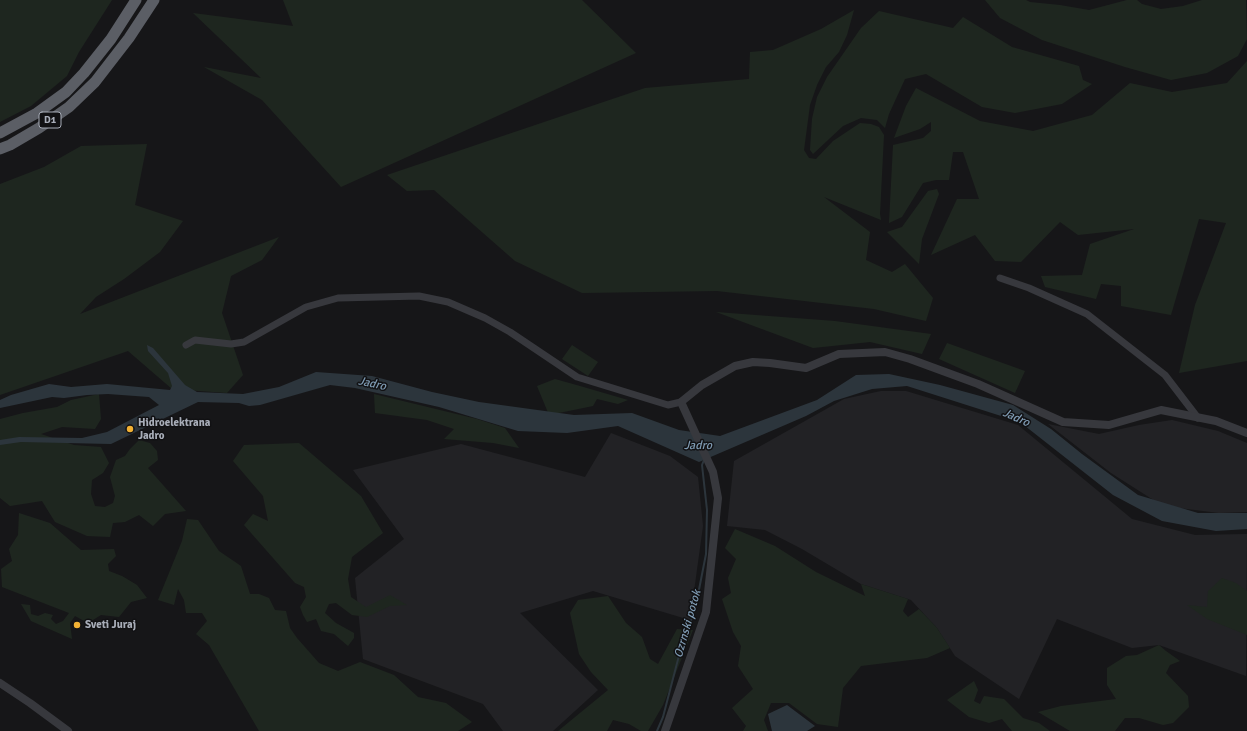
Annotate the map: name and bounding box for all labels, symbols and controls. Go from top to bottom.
road number: D1 [39,112,61,128]
water label: Jadro [357,374,387,394]
water label: Jadro [1000,406,1032,430]
place label: Hidroelektrana Jadro [138,416,210,442]
marker: Hidroelektrana Jadro [125,424,135,434]
water label: Jadro [684,439,712,453]
water label: Ozrnski potok [671,588,705,660]
place label: Sveti Juraj [85,618,136,632]
marker: Sveti Juraj [72,620,82,630]

